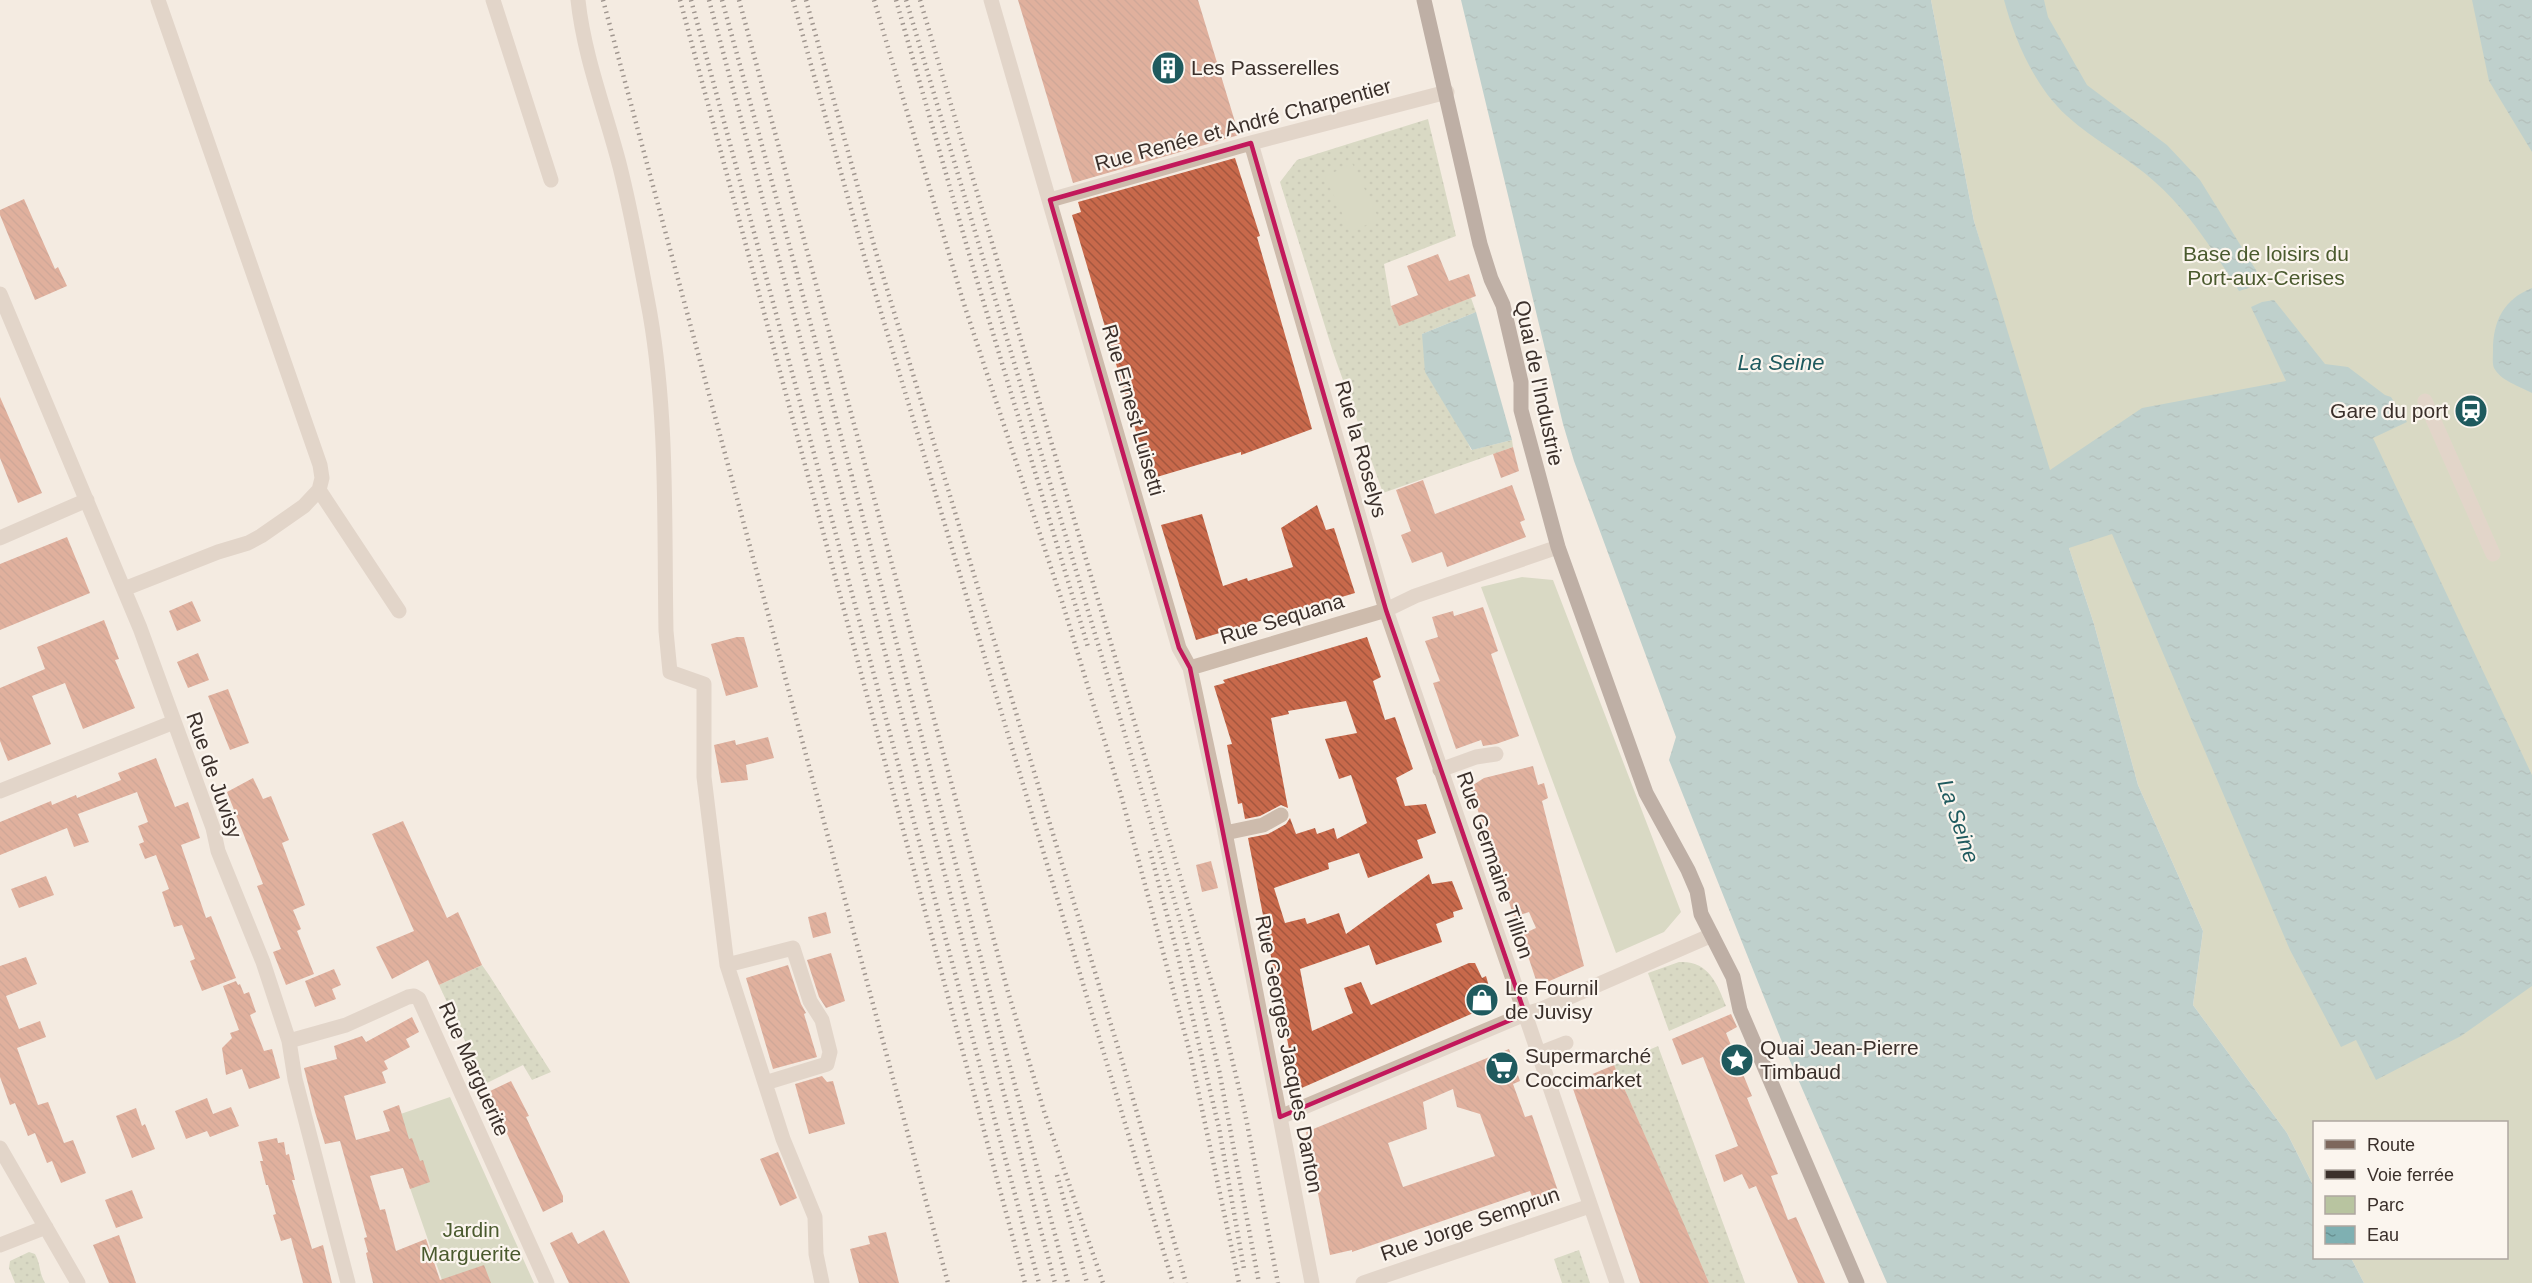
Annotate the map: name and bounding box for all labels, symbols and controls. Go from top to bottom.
building icon: Les Passerelles [1150,50,1186,86]
place label: Les Passerelles [1191,56,1339,79]
street label: Rue Renée et André Charpentier [1092,74,1394,175]
park label: Base de loisirs du Port-aux-Cerises [2183,242,2349,289]
street label: Quai de l'Industrie [1511,298,1568,468]
street label: Rue Ernest Luisetti [1098,321,1169,498]
water label: La Seine [1738,350,1824,375]
street label: Rue la Roselys [1331,378,1392,520]
station icon: Gare du port [2453,393,2489,429]
place label: Gare du port [2330,399,2448,422]
street label: Rue Sequana [1217,589,1347,648]
street label: Rue de Juvisy [182,709,247,841]
street label: Rue Germaine Tillion [1453,768,1538,961]
water label: La Seine [1933,776,1984,866]
street label: Rue Georges Jacques Danton [1251,913,1328,1195]
place label: Le Fournil de Juvisy [1505,976,1598,1023]
shop icon: Le Fournil de Juvisy [1464,982,1500,1018]
street label: Rue Marguerite [435,998,514,1140]
place label: Quai Jean-Pierre Timbaud [1760,1036,1919,1083]
place icon: Quai Jean-Pierre Timbaud [1719,1042,1755,1078]
place label: Supermarché Coccimarket [1525,1044,1651,1091]
supermarket icon: Supermarché Coccimarket [1484,1050,1520,1086]
legend [2313,1121,2508,1259]
text: Route [2367,1135,2415,1155]
text: Voie ferrée [2367,1165,2454,1185]
street label: Rue Jorge Semprun [1377,1182,1562,1265]
text: Parc [2367,1195,2404,1215]
park label: Jardin Marguerite [421,1218,521,1265]
text: Eau [2367,1225,2399,1245]

